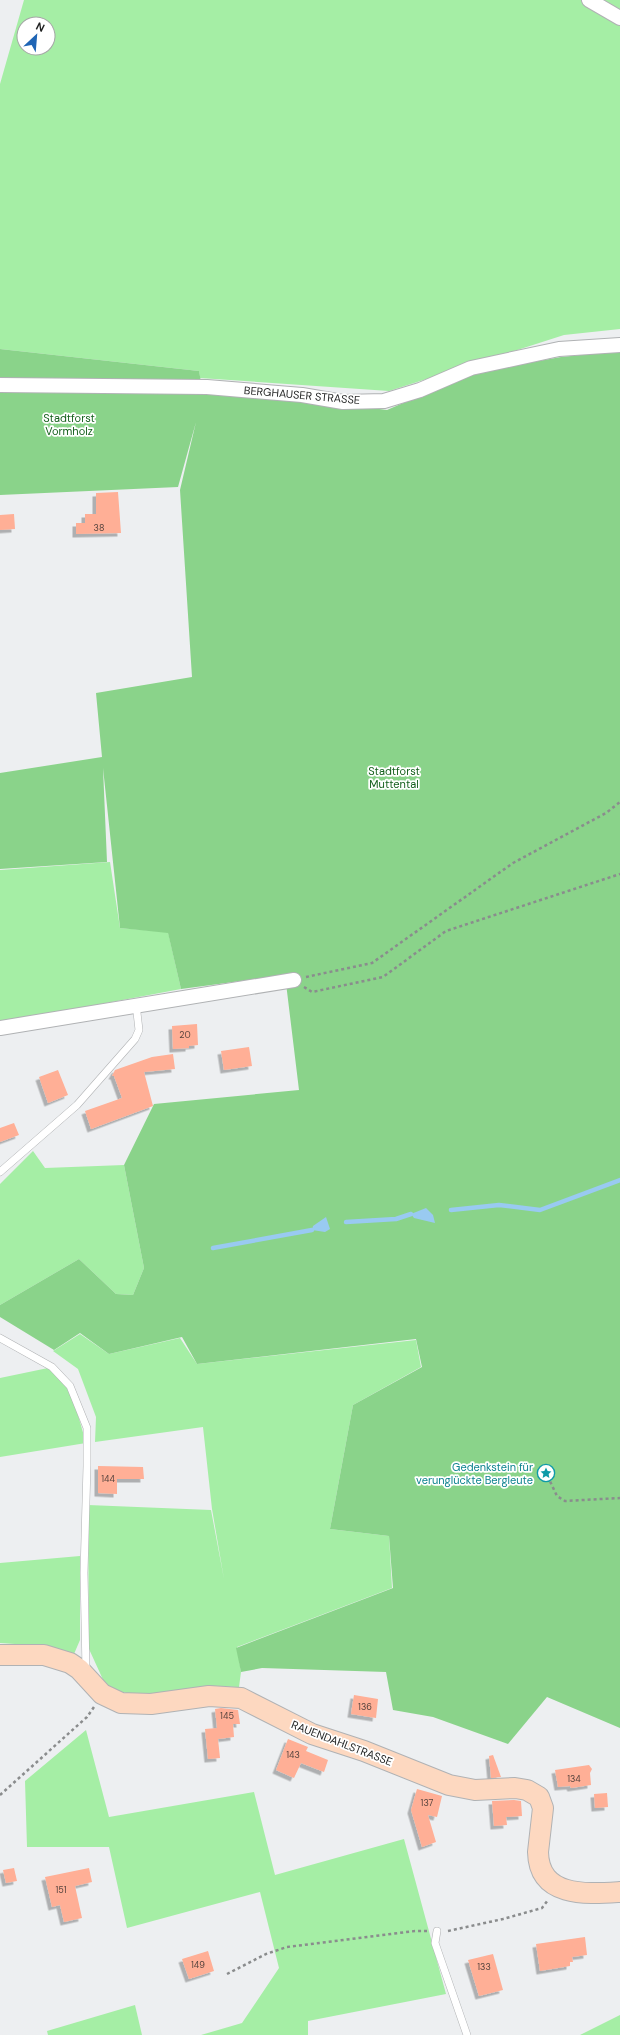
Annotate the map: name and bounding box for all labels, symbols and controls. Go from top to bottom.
north arrow [16,16,56,56]
text: N [34,19,47,35]
street label: BERGHAUSER STRASSE [243,383,361,407]
park label: Stadtforst Vormholz [43,411,95,438]
house number: 38 [94,522,104,534]
park label: Stadtforst Muttental [368,764,420,791]
house number: 20 [179,1029,191,1041]
place label: Gedenkstein für verunglückte Bergleute [416,1460,533,1487]
place icon: Gedenkstein für verunglückte Bergleute [536,1463,556,1483]
house number: 144 [101,1473,115,1485]
house number: 136 [358,1701,372,1713]
house number: 145 [220,1710,234,1722]
street label: RAUENDAHLSTRASSE [290,1717,394,1769]
house number: 143 [286,1749,300,1761]
house number: 134 [567,1773,581,1785]
house number: 137 [421,1797,434,1809]
house number: 151 [55,1884,67,1896]
house number: 149 [191,1959,205,1971]
house number: 133 [477,1961,491,1973]

